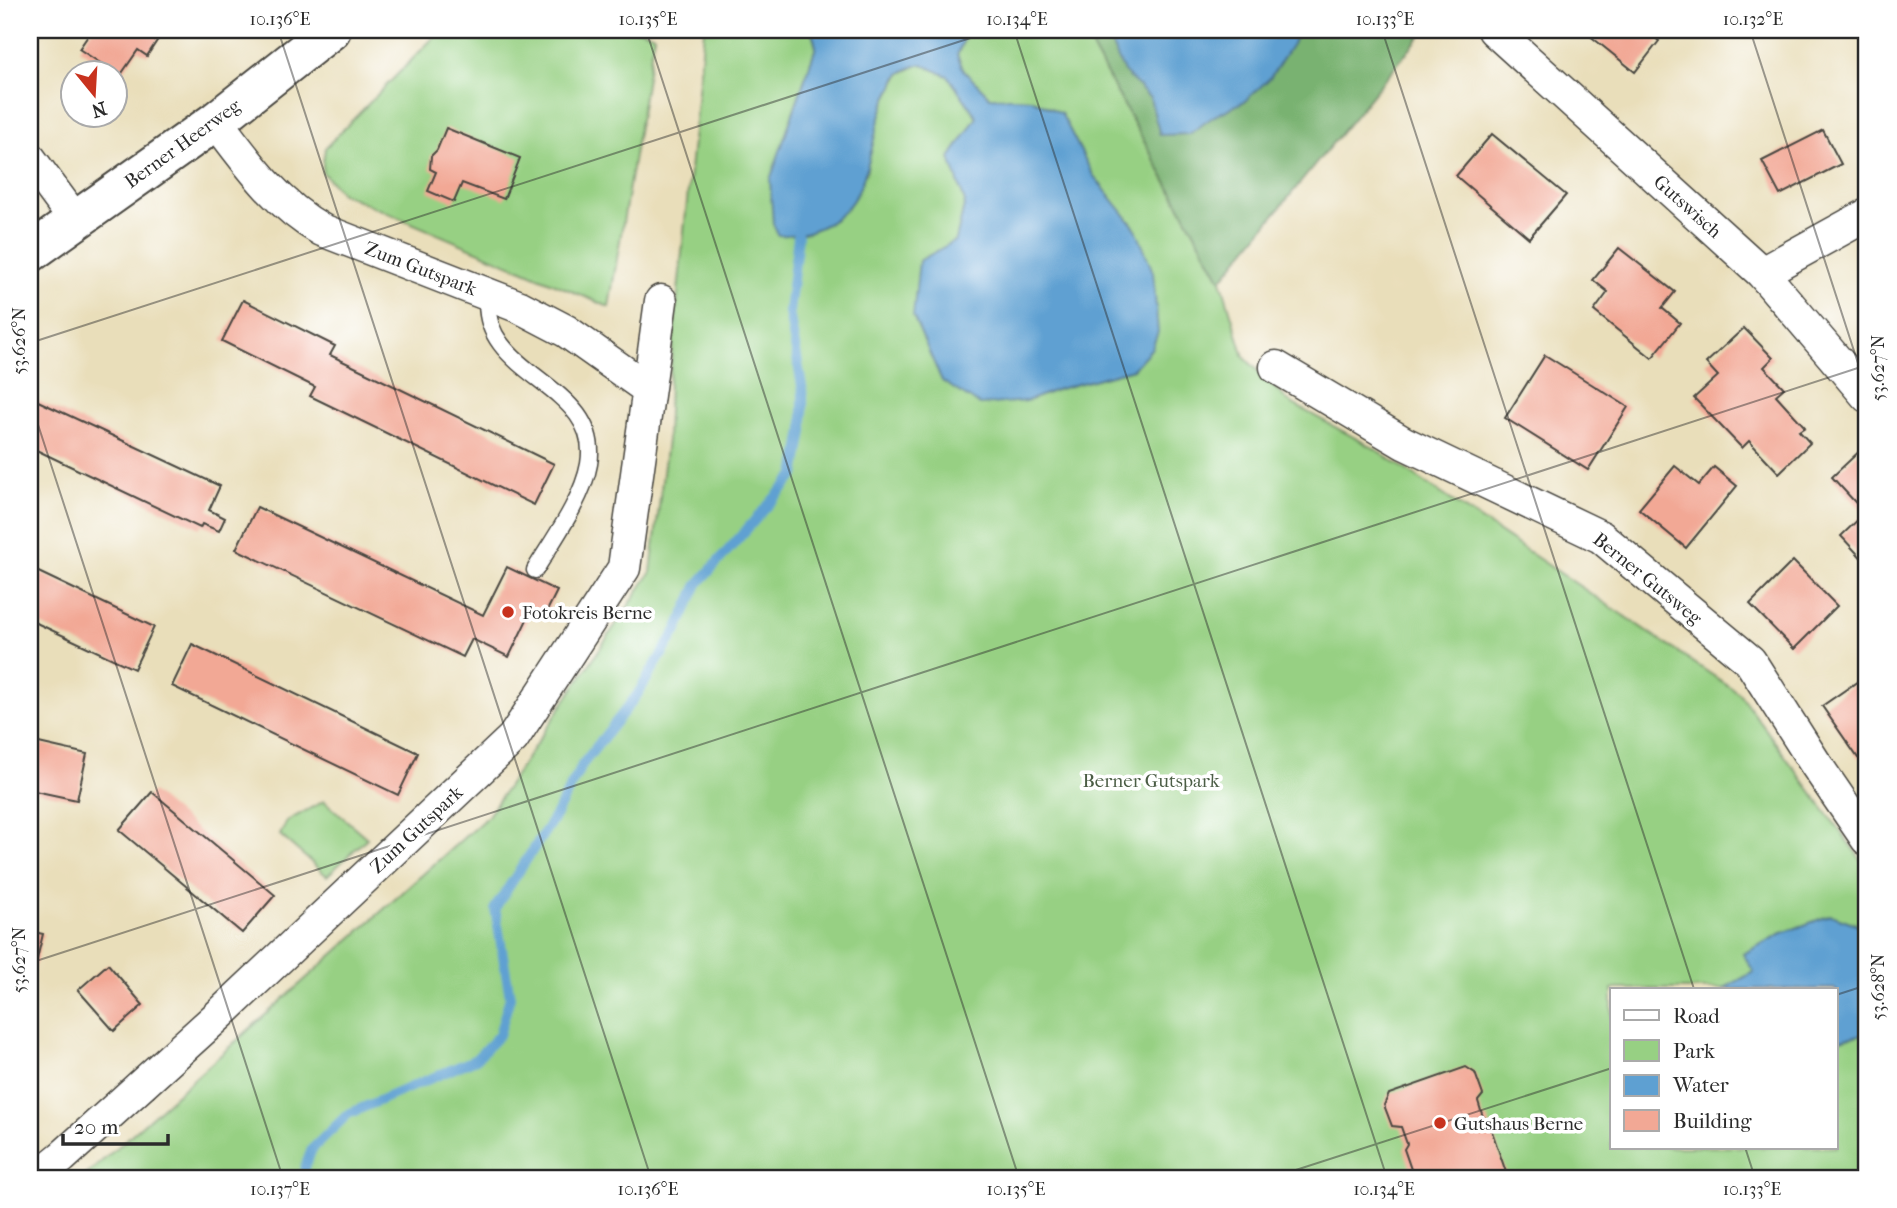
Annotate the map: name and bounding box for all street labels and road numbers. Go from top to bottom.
street label: Berner Heerweg [121,94,245,193]
street label: Gutswisch [1649,171,1726,243]
street label: Zum Gutspark [362,237,480,300]
street label: Berner Gutsweg [1589,528,1707,630]
street label: Zum Gutspark [366,781,468,878]

